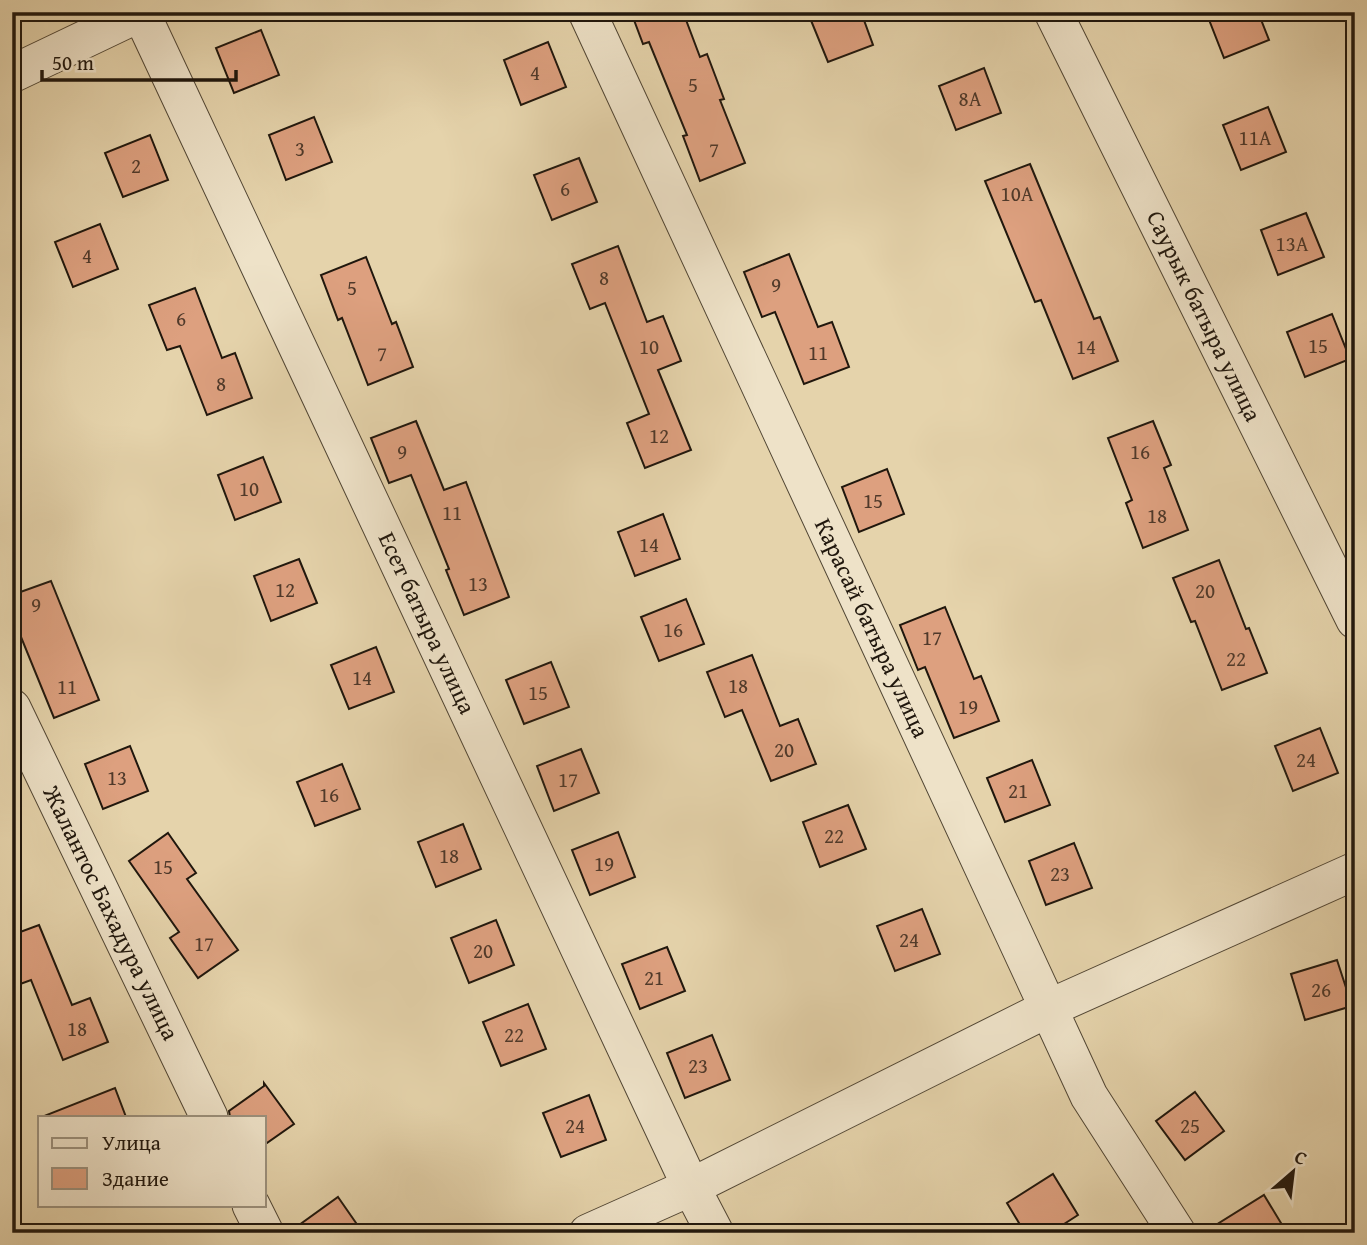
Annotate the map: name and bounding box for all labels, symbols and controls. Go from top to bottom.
scale bar [42,38,236,82]
text: 50 m [52,47,94,78]
house number: 4 [530,57,540,88]
house number: 5 [688,69,698,100]
house number: 8A [959,83,982,114]
house number: 11A [1239,122,1272,153]
house number: 3 [295,133,305,164]
house number: 7 [709,134,719,165]
house number: 2 [131,150,141,181]
house number: 6 [560,173,570,204]
house number: 10A [1001,178,1034,209]
street label: Саурык батыра улица [1138,204,1271,428]
house number: 13A [1276,228,1309,259]
house number: 4 [82,240,92,271]
house number: 8 [599,262,609,293]
house number: 9 [771,269,781,300]
house number: 5 [347,272,357,303]
house number: 6 [176,303,186,334]
house number: 15 [1308,330,1328,361]
house number: 10 [639,331,659,362]
house number: 14 [1076,331,1096,362]
house number: 11 [808,337,828,368]
house number: 7 [377,338,387,369]
house number: 8 [216,368,226,399]
house number: 12 [649,420,669,451]
house number: 9 [397,436,407,467]
house number: 16 [1130,436,1150,467]
house number: 10 [239,473,259,504]
house number: 15 [863,485,883,516]
house number: 11 [442,497,462,528]
house number: 18 [1147,500,1167,531]
street label: Карасай батыра улица [806,512,939,744]
street label: Есет батыра улица [370,526,485,720]
house number: 14 [639,529,659,560]
house number: 13 [468,568,488,599]
house number: 12 [275,574,295,605]
house number: 20 [1195,575,1215,606]
house number: 9 [31,589,41,620]
house number: 16 [663,614,683,645]
house number: 17 [922,622,942,653]
house number: 22 [1226,643,1246,674]
house number: 14 [352,662,372,693]
house number: 18 [728,670,748,701]
house number: 11 [57,671,77,702]
house number: 15 [528,677,548,708]
house number: 19 [958,691,978,722]
house number: 20 [774,734,794,765]
house number: 24 [1296,744,1316,775]
house number: 13 [107,762,127,793]
house number: 17 [558,764,578,795]
house number: 21 [1008,775,1028,806]
street label: Жалантос Бахадура улица [34,779,189,1047]
house number: 16 [319,779,339,810]
house number: 22 [824,820,844,851]
house number: 18 [439,840,459,871]
house number: 19 [594,848,614,879]
house number: 15 [153,851,173,882]
house number: 23 [1050,858,1070,889]
house number: 24 [899,924,919,955]
house number: 17 [194,928,214,959]
house number: 20 [473,935,493,966]
house number: 21 [644,962,664,993]
house number: 26 [1311,974,1331,1005]
house number: 18 [67,1013,87,1044]
house number: 22 [504,1019,524,1050]
house number: 23 [688,1050,708,1081]
house number: 24 [565,1110,585,1141]
house number: 25 [1180,1110,1200,1141]
legend [38,1116,266,1206]
text: Улица [102,1127,161,1158]
north arrow [1258,1136,1328,1206]
text: С [1290,1142,1313,1172]
text: Здание [102,1163,169,1194]

